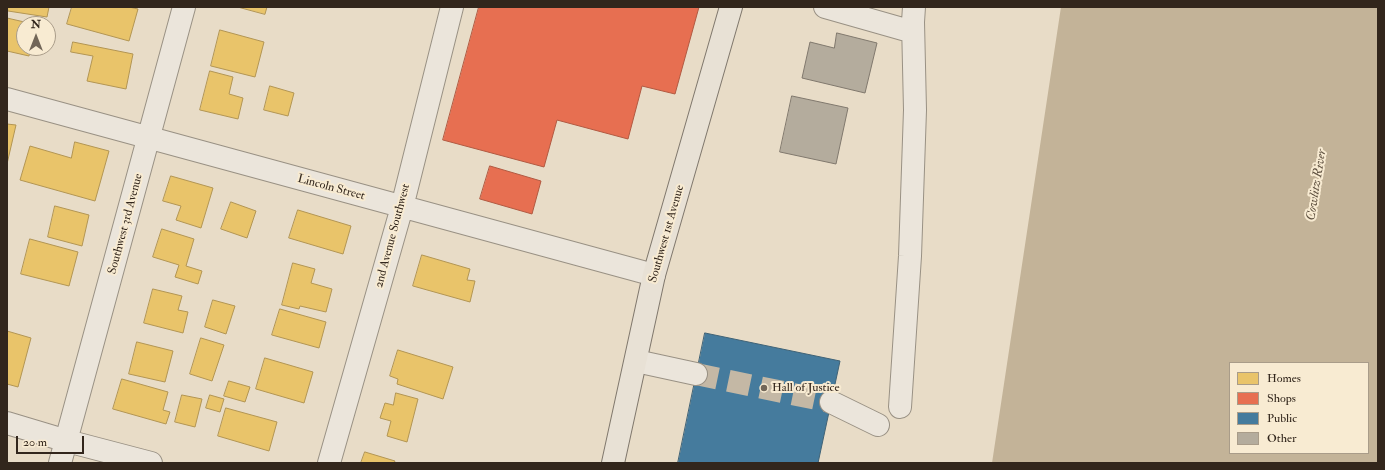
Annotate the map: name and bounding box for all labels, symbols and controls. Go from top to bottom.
north arrow [16,16,56,56]
text: N [31,18,41,31]
water label: Cowlitz River [1304,148,1330,222]
street label: Southwest 3rd Avenue [106,172,146,276]
street label: Lincoln Street [296,172,366,204]
street label: 2nd Avenue Southwest [372,182,414,290]
street label: Southwest 1st Avenue [646,183,688,285]
legend [1229,362,1369,454]
text: Homes [1267,371,1301,386]
place label: Hall of Justice [772,381,839,395]
marker: Hall of Justice [759,383,769,393]
text: Shops [1267,391,1296,406]
text: Public [1267,411,1297,426]
scale bar [18,428,86,454]
text: Other [1267,431,1296,446]
text: 20 m [23,435,47,450]

